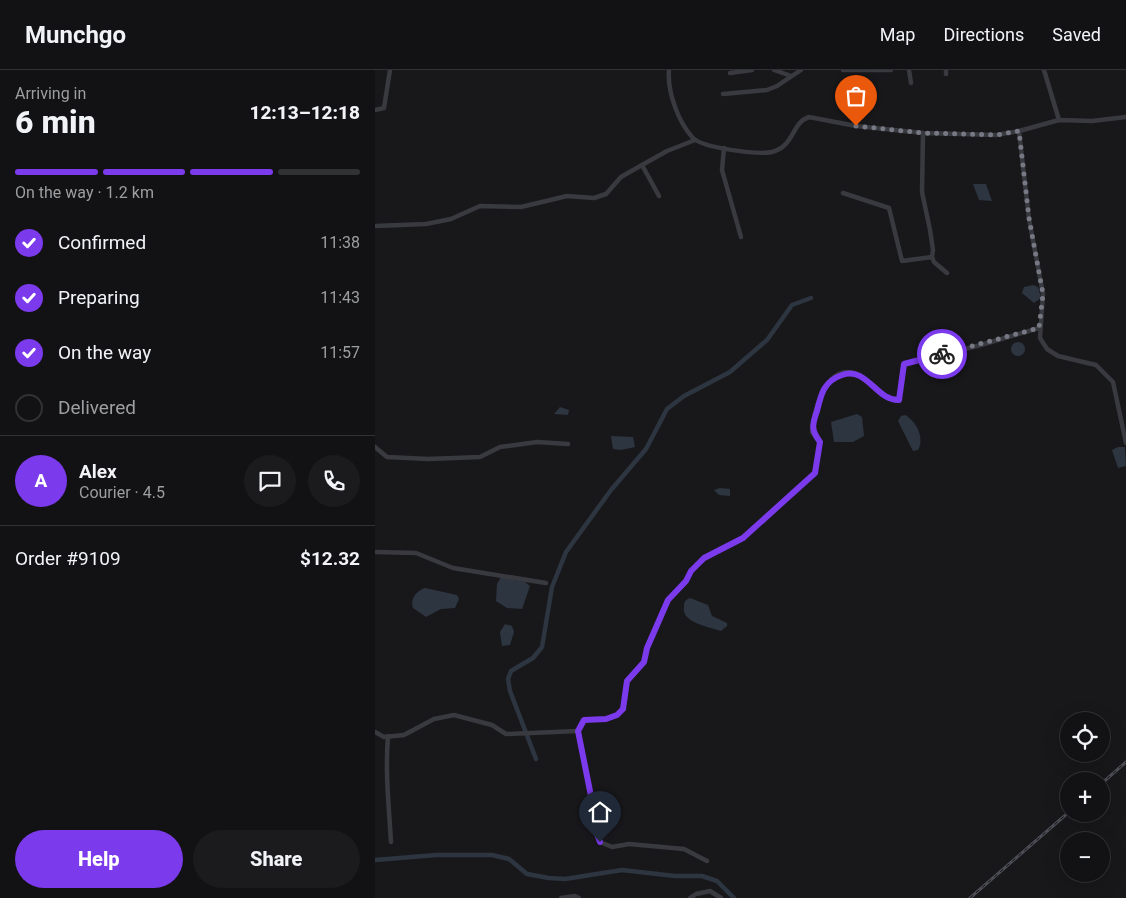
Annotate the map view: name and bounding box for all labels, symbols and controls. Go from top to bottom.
text: Munchgo [25,21,126,49]
text: Map [880,24,915,45]
text: Directions [943,24,1024,45]
text: Saved [1052,24,1101,45]
pin [835,75,877,126]
icon: bag [842,82,870,110]
text: Arriving in [15,84,86,103]
text: 12:13–12:18 [249,101,360,124]
text: 6 min [15,103,96,141]
text: On the way · 1.2 km [15,183,154,202]
icon: check [15,229,43,257]
text: Confirmed [58,231,146,254]
text: 11:38 [320,233,360,252]
icon: check [15,284,43,312]
text: Preparing [58,286,140,309]
text: 11:43 [320,288,360,307]
courier [917,329,967,379]
icon: check [15,339,43,367]
icon: bike [928,340,956,368]
text: On the way [58,341,151,364]
text: 11:57 [320,343,360,362]
text: Delivered [58,396,136,419]
button: chat [244,455,296,507]
button: phone [308,455,360,507]
text: Alex [79,460,117,483]
text: A [35,469,47,492]
text: Courier · 4.5 [79,483,165,502]
text: Order #9109 [15,547,121,570]
text: $12.32 [300,547,360,570]
map controls [1060,712,1110,882]
button: locate [1060,712,1110,762]
button: + [1060,772,1110,822]
pin [579,791,621,842]
icon: home [586,798,614,826]
button: Help [15,830,183,888]
button: Share [193,830,360,888]
button: − [1060,832,1110,882]

